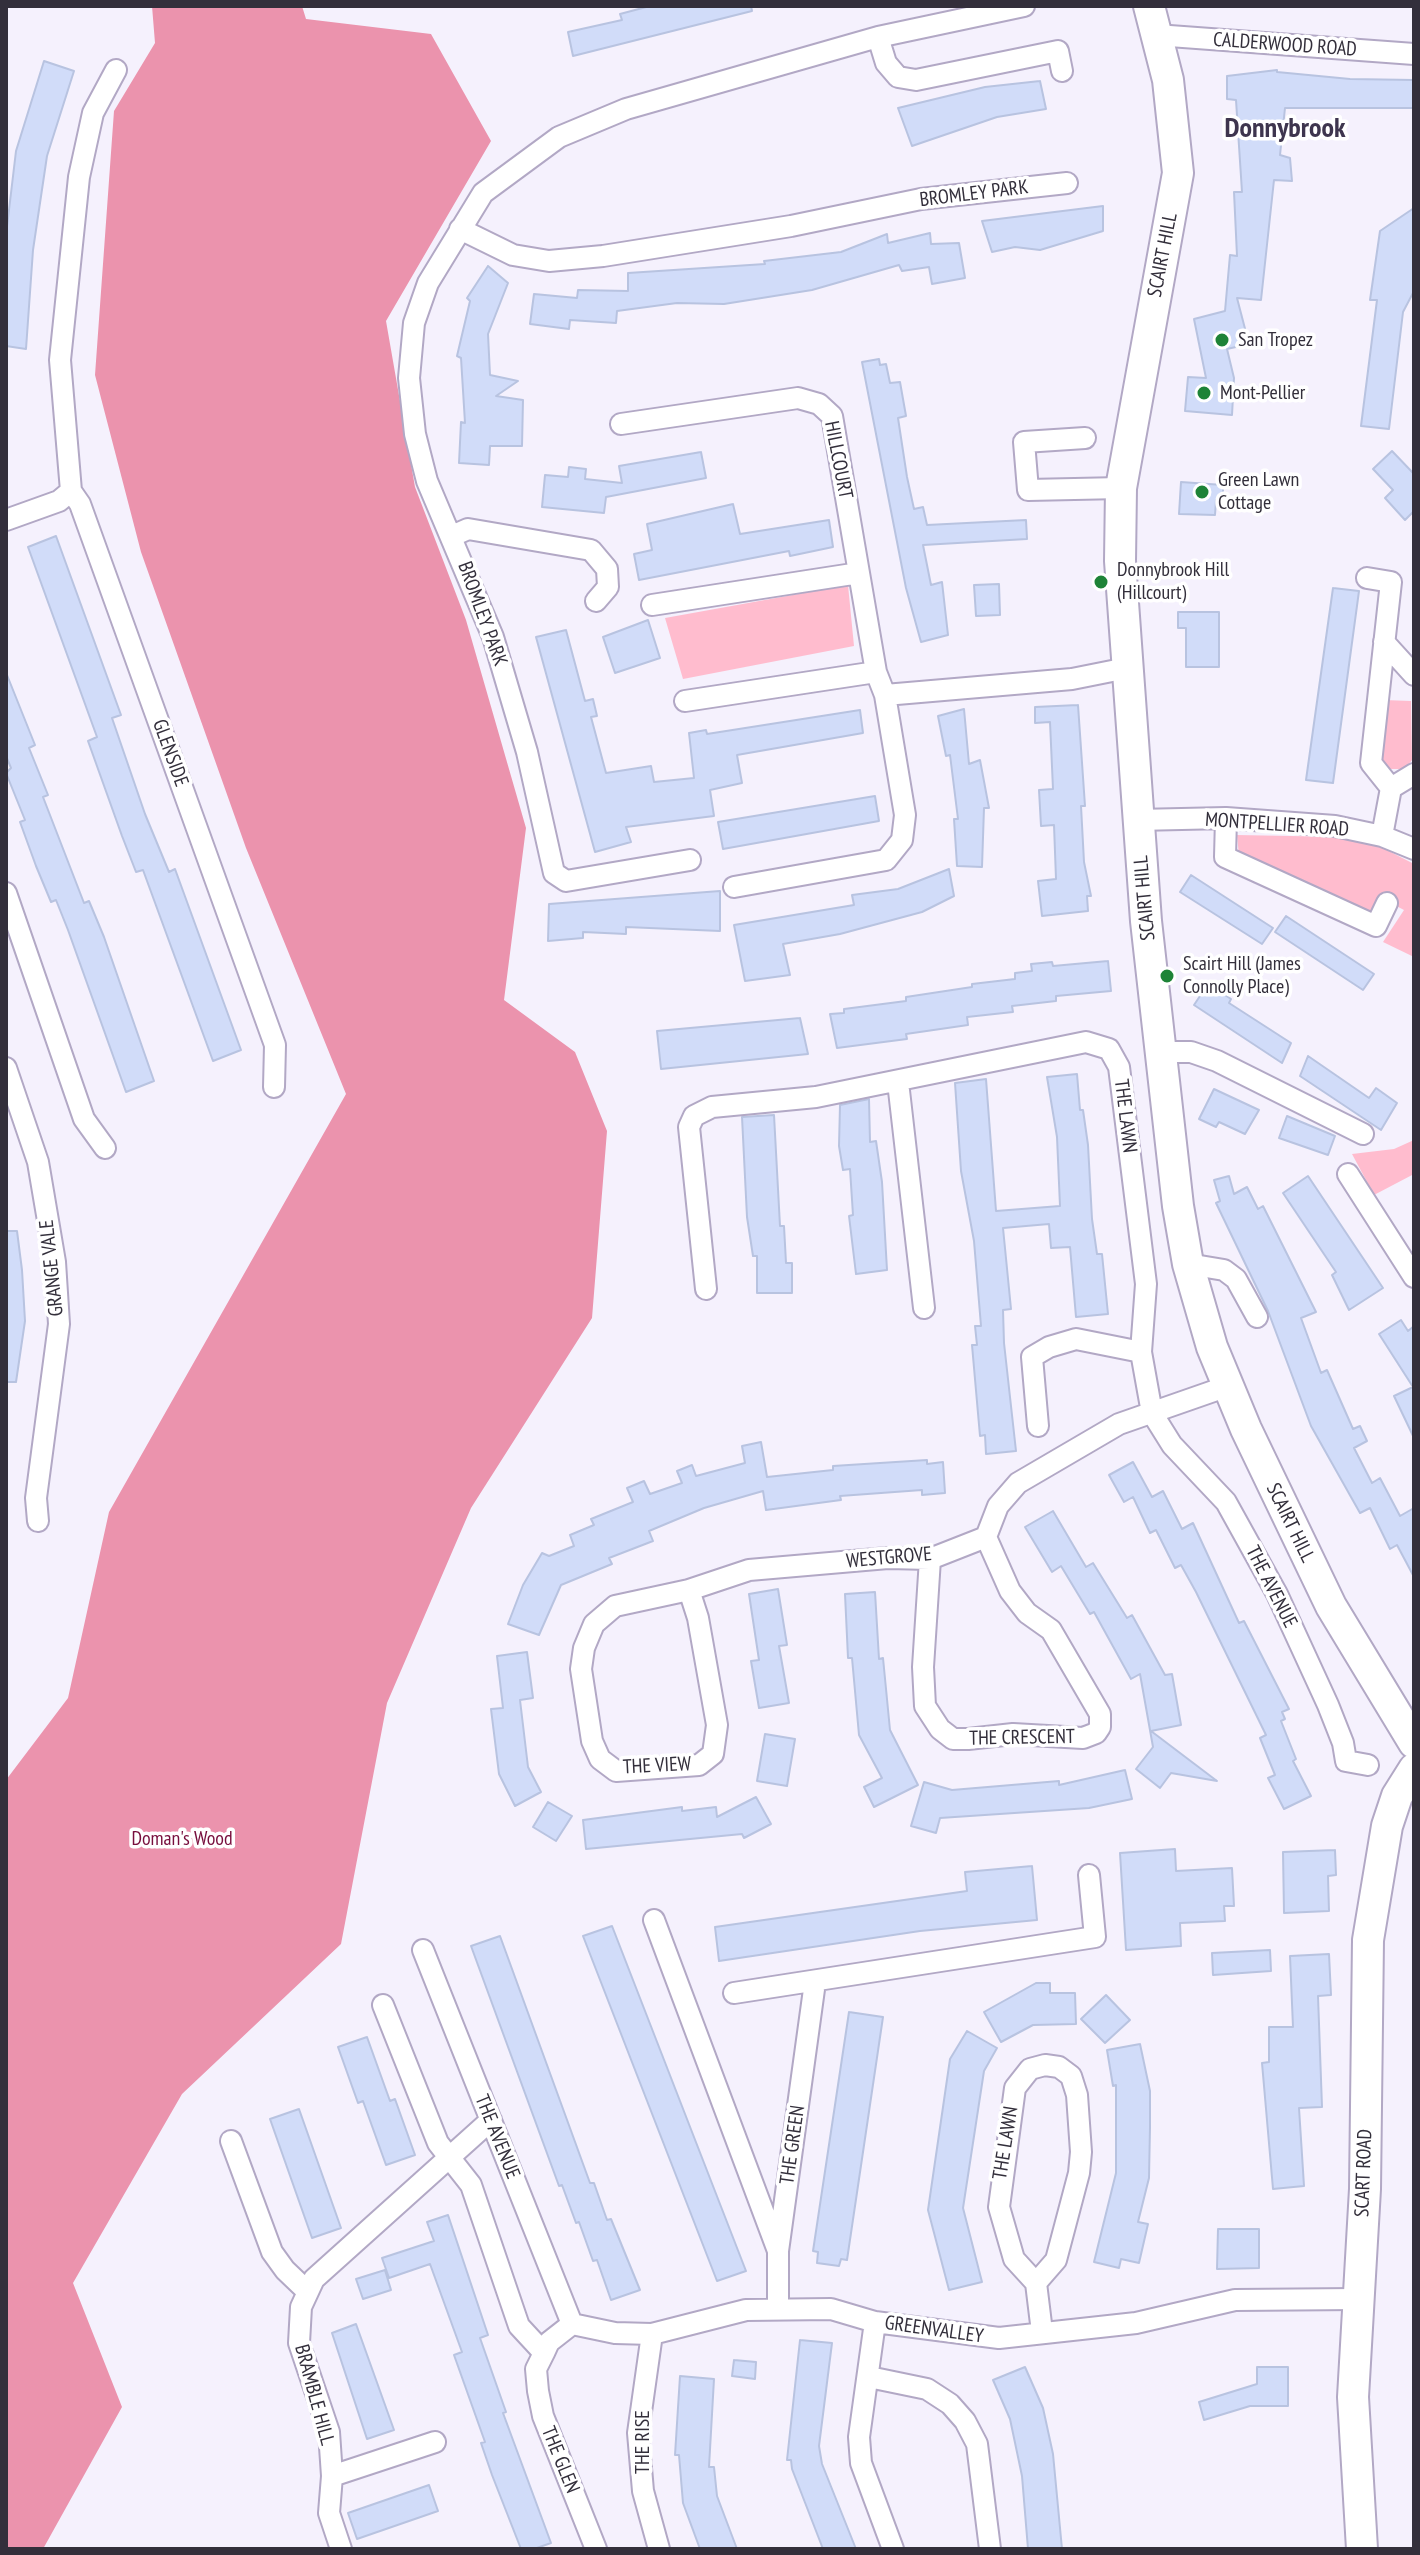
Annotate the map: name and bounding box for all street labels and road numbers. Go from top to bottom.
street label: CALDERWOOD ROAD [1212,28,1358,62]
street label: BROMLEY PARK [918,175,1030,213]
street label: SCAIRT HILL [1143,211,1183,299]
street label: HILLCOURT [819,419,857,501]
street label: BROMLEY PARK [452,559,512,669]
street label: GLENSIDE [147,716,193,790]
street label: MONTPELLIER ROAD [1204,808,1350,842]
street label: SCAIRT HILL [1129,855,1161,941]
street label: THE LAWN [1109,1078,1141,1154]
street label: GRANGE VALE [35,1219,69,1317]
street label: SCAIRT HILL [1261,1479,1319,1567]
street label: WESTGROVE [845,1542,933,1574]
street label: THE AVENUE [1240,1542,1302,1632]
street label: THE CRESCENT [969,1725,1075,1751]
street label: THE VIEW [622,1752,692,1780]
street label: THE AVENUE [469,2091,525,2183]
street label: THE GREEN [776,2104,810,2186]
street label: THE LAWN [988,2105,1024,2181]
street label: SCART ROAD [1350,2129,1378,2217]
street label: GREENVALLEY [883,2311,985,2349]
street label: BRAMBLE HILL [289,2342,339,2448]
street label: THE RISE [631,2410,655,2474]
street label: THE GLEN [536,2423,584,2497]

